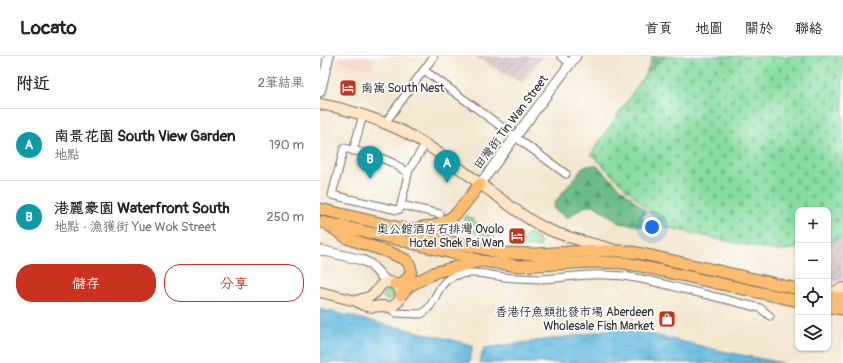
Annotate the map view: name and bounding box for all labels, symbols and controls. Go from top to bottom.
text: Locato [20,16,77,40]
text: 首頁 [645,20,673,37]
text: 地圖 [695,20,723,37]
text: 關於 [745,20,773,37]
text: 聯絡 [795,20,823,37]
street label: 田灣街 Tin Wan Street [471,72,552,172]
text: 附近 [16,73,50,94]
text: 2筆結果 [258,75,304,91]
hotel icon: 南寓 South Nest [338,78,358,98]
place label: 南寓 South Nest [361,81,445,96]
text: 南景花園 South View Garden [54,127,235,146]
text: A [25,137,33,153]
text: 190 m [269,137,304,153]
pin: B [357,146,383,179]
text: 地點 [54,147,80,163]
pin: A [434,150,460,183]
text: 港麗豪園 Waterfront South [54,199,230,218]
map controls [795,207,831,351]
button: + [795,207,831,243]
text: B [25,209,33,225]
text: 250 m [266,209,304,225]
your location [642,217,662,237]
text: 地點 · 漁獲街 Yue Wok Street [54,219,216,235]
place label: 奧公館酒店石排灣 Ovolo Hotel Shek Pai Wan [377,222,505,251]
hotel icon: 奧公館酒店石排灣 Ovolo Hotel Shek Pai Wan [507,226,527,246]
button: − [795,243,831,279]
button: 儲存 [16,264,156,302]
button: 分享 [164,264,304,302]
button: locate [795,279,831,315]
place label: 香港仔魚類批發市場 Aberdeen Wholesale Fish Market [495,305,654,334]
shop icon: 香港仔魚類批發市場 Aberdeen Wholesale Fish Market [657,309,677,329]
button: layers [795,315,831,351]

